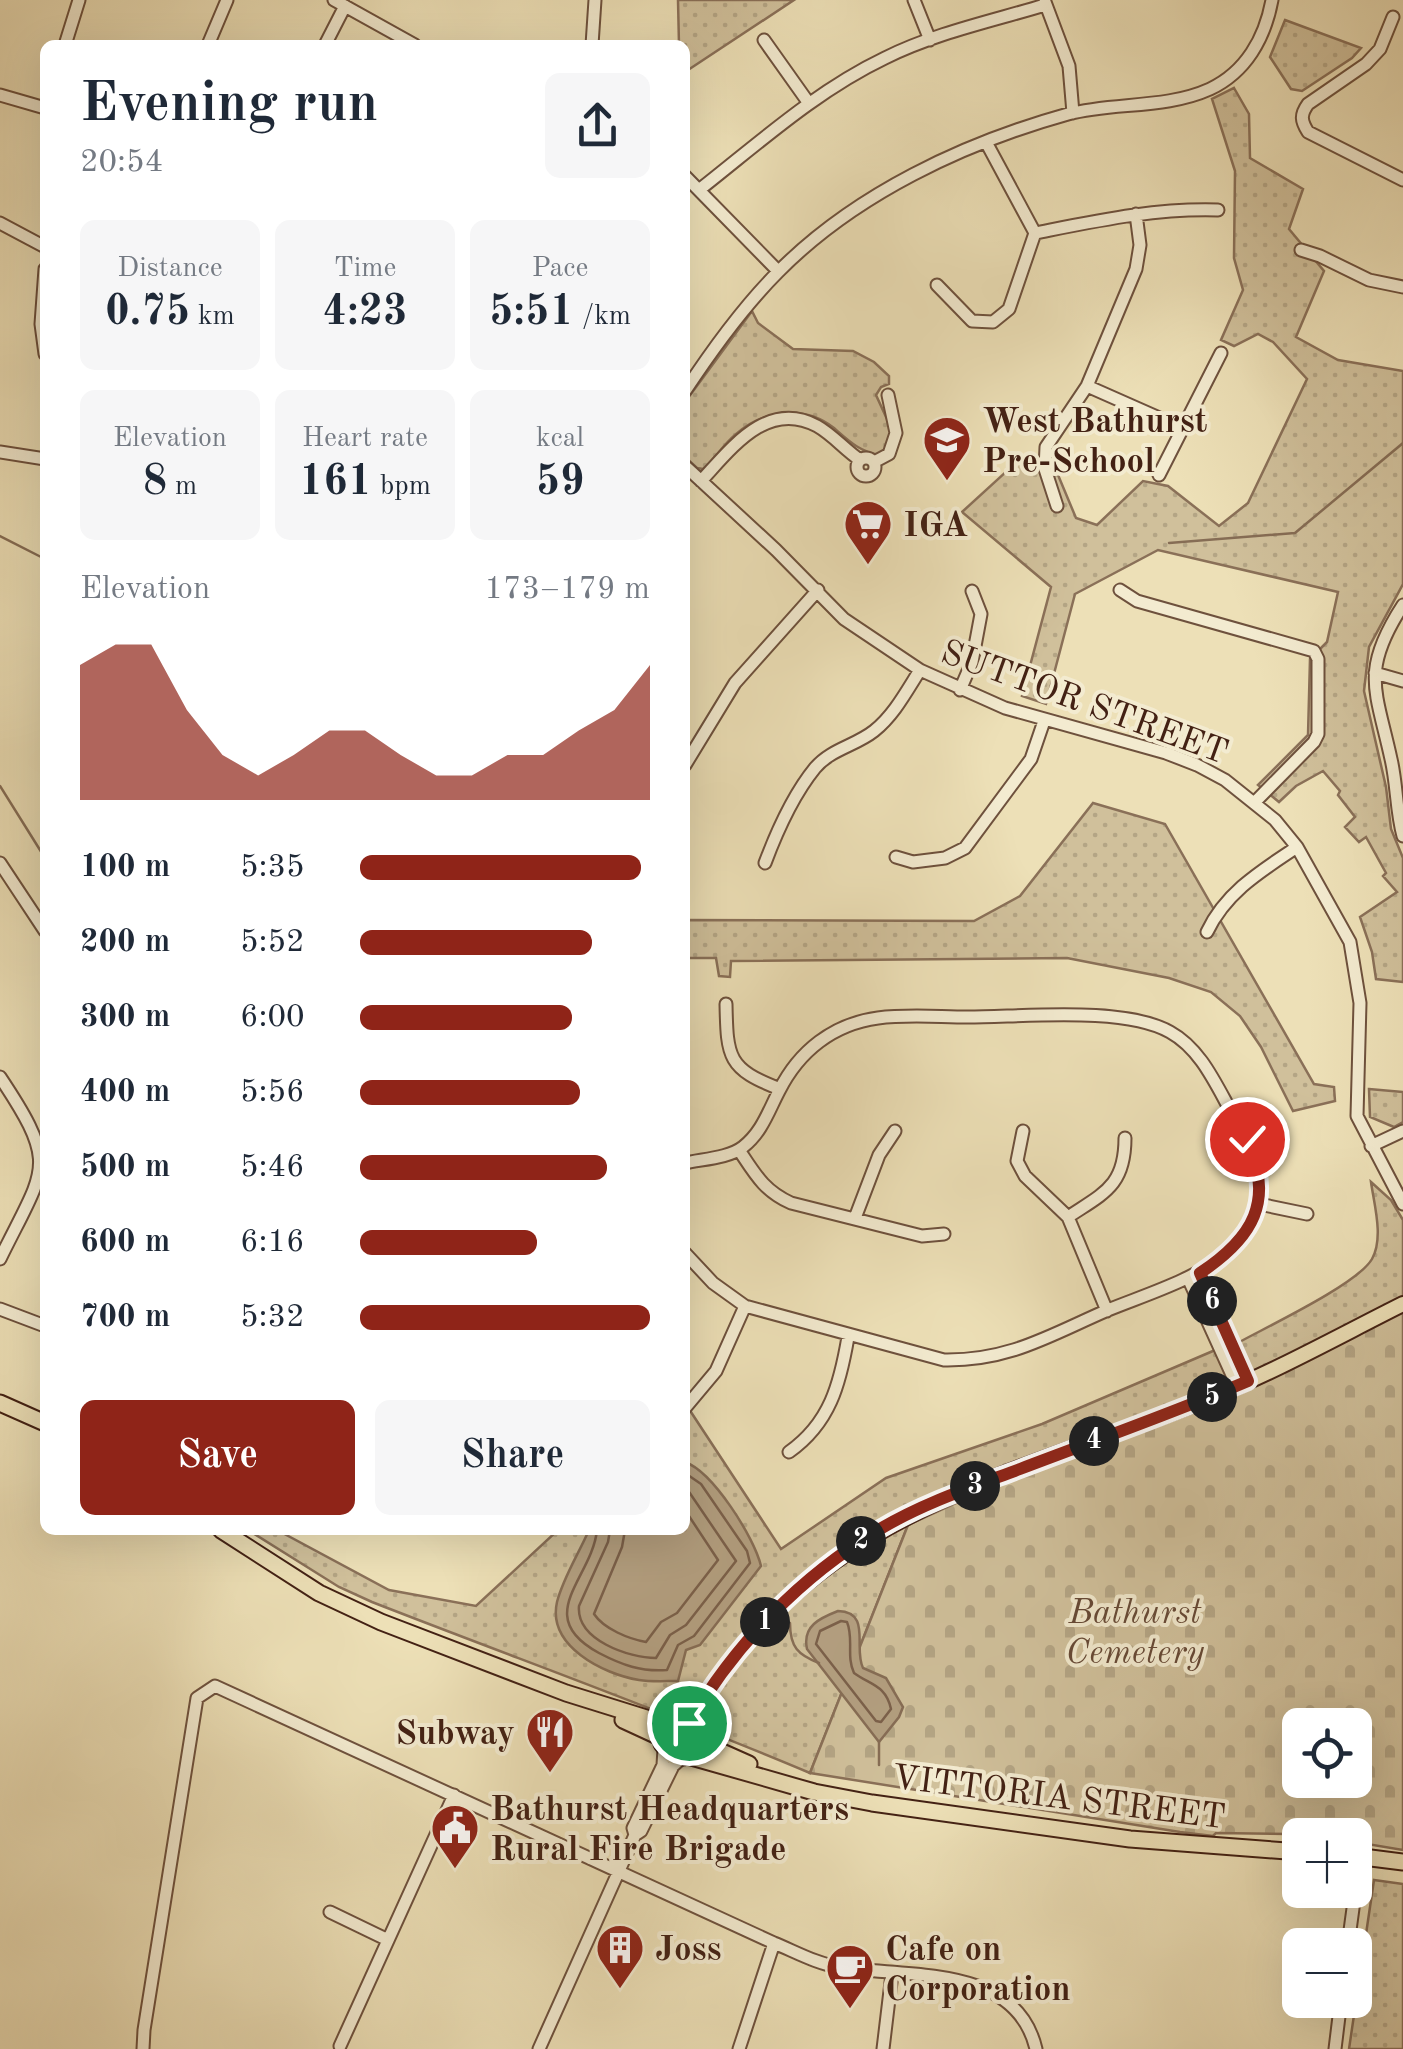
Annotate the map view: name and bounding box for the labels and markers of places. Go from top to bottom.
place label: West Bathurst Pre-School [982,405,1208,480]
school or university icon: West Bathurst Pre-School [921,414,973,482]
supermarket icon: IGA [842,498,894,566]
place label: IGA [903,509,968,544]
pin [1205,1097,1290,1182]
pin: 6 [1187,1276,1237,1326]
pin: 5 [1187,1372,1237,1422]
pin: 4 [1069,1416,1119,1466]
pin: 3 [950,1461,1000,1511]
pin: 2 [836,1516,886,1566]
pin: 1 [740,1597,790,1647]
pin [647,1681,732,1766]
restaurant icon: Subway [524,1706,576,1774]
place label: Subway [395,1717,515,1752]
place label: Bathurst Headquarters Rural Fire Brigade [490,1793,849,1868]
public building icon: Bathurst Headquarters Rural Fire Brigade [429,1802,481,1870]
building icon: Joss [594,1922,646,1990]
place label: Joss [655,1933,722,1968]
place label: Cafe on Corporation [885,1933,1071,2008]
cafe icon: Cafe on Corporation [824,1942,876,2010]

